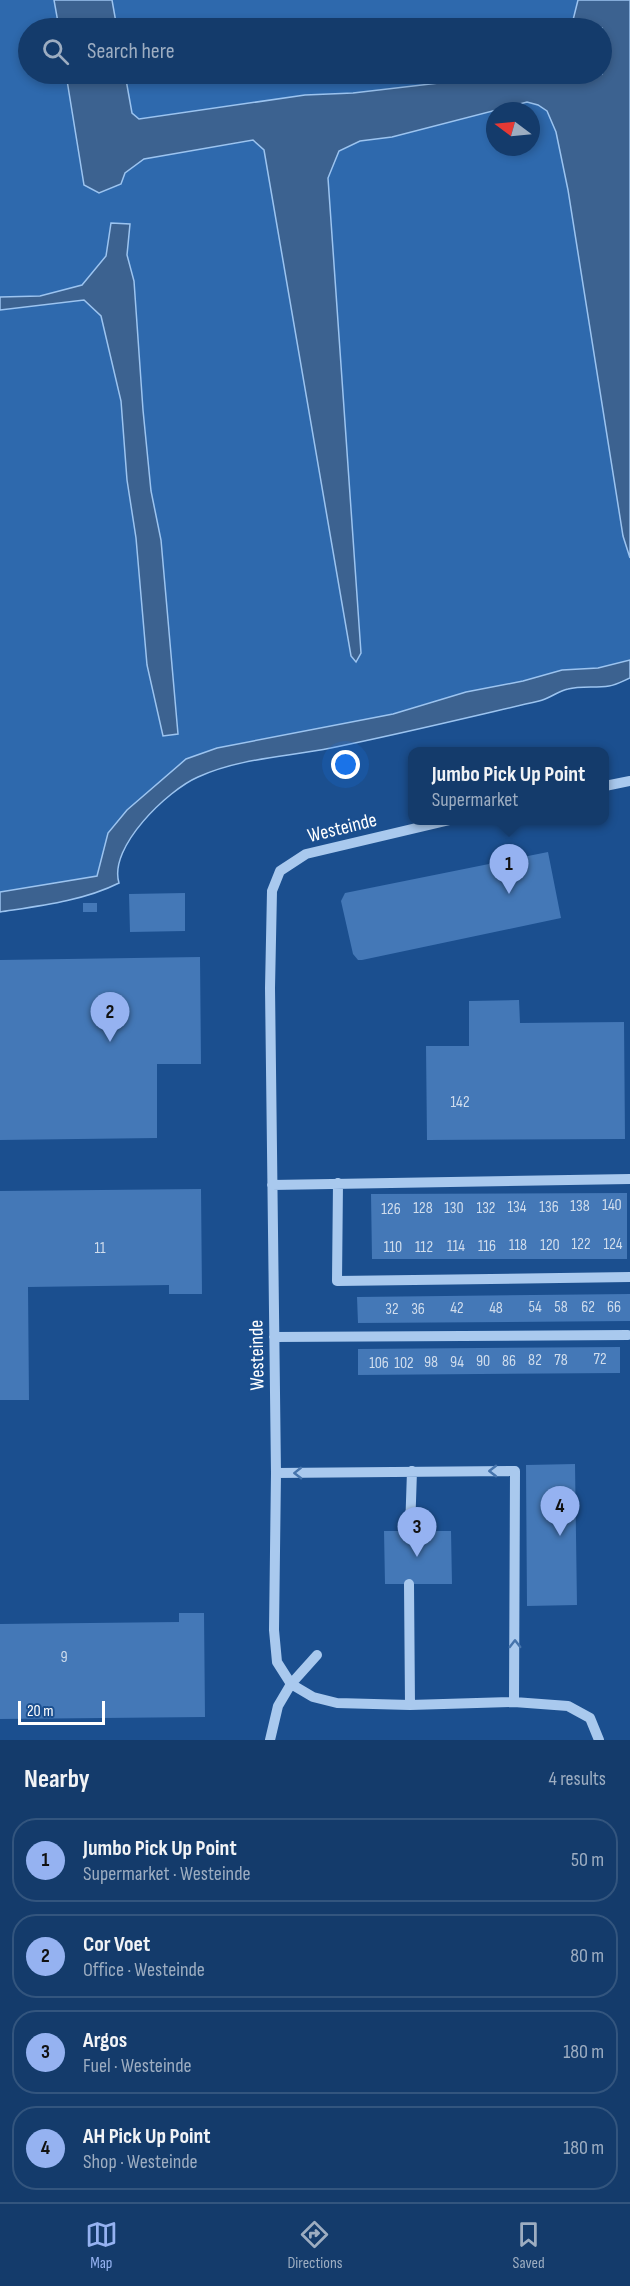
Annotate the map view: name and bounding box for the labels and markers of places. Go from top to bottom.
pin: 1 [490,844,528,894]
pin: 2 [90,992,130,1042]
pin: 4 [540,1486,580,1536]
pin: 3 [398,1508,436,1557]

